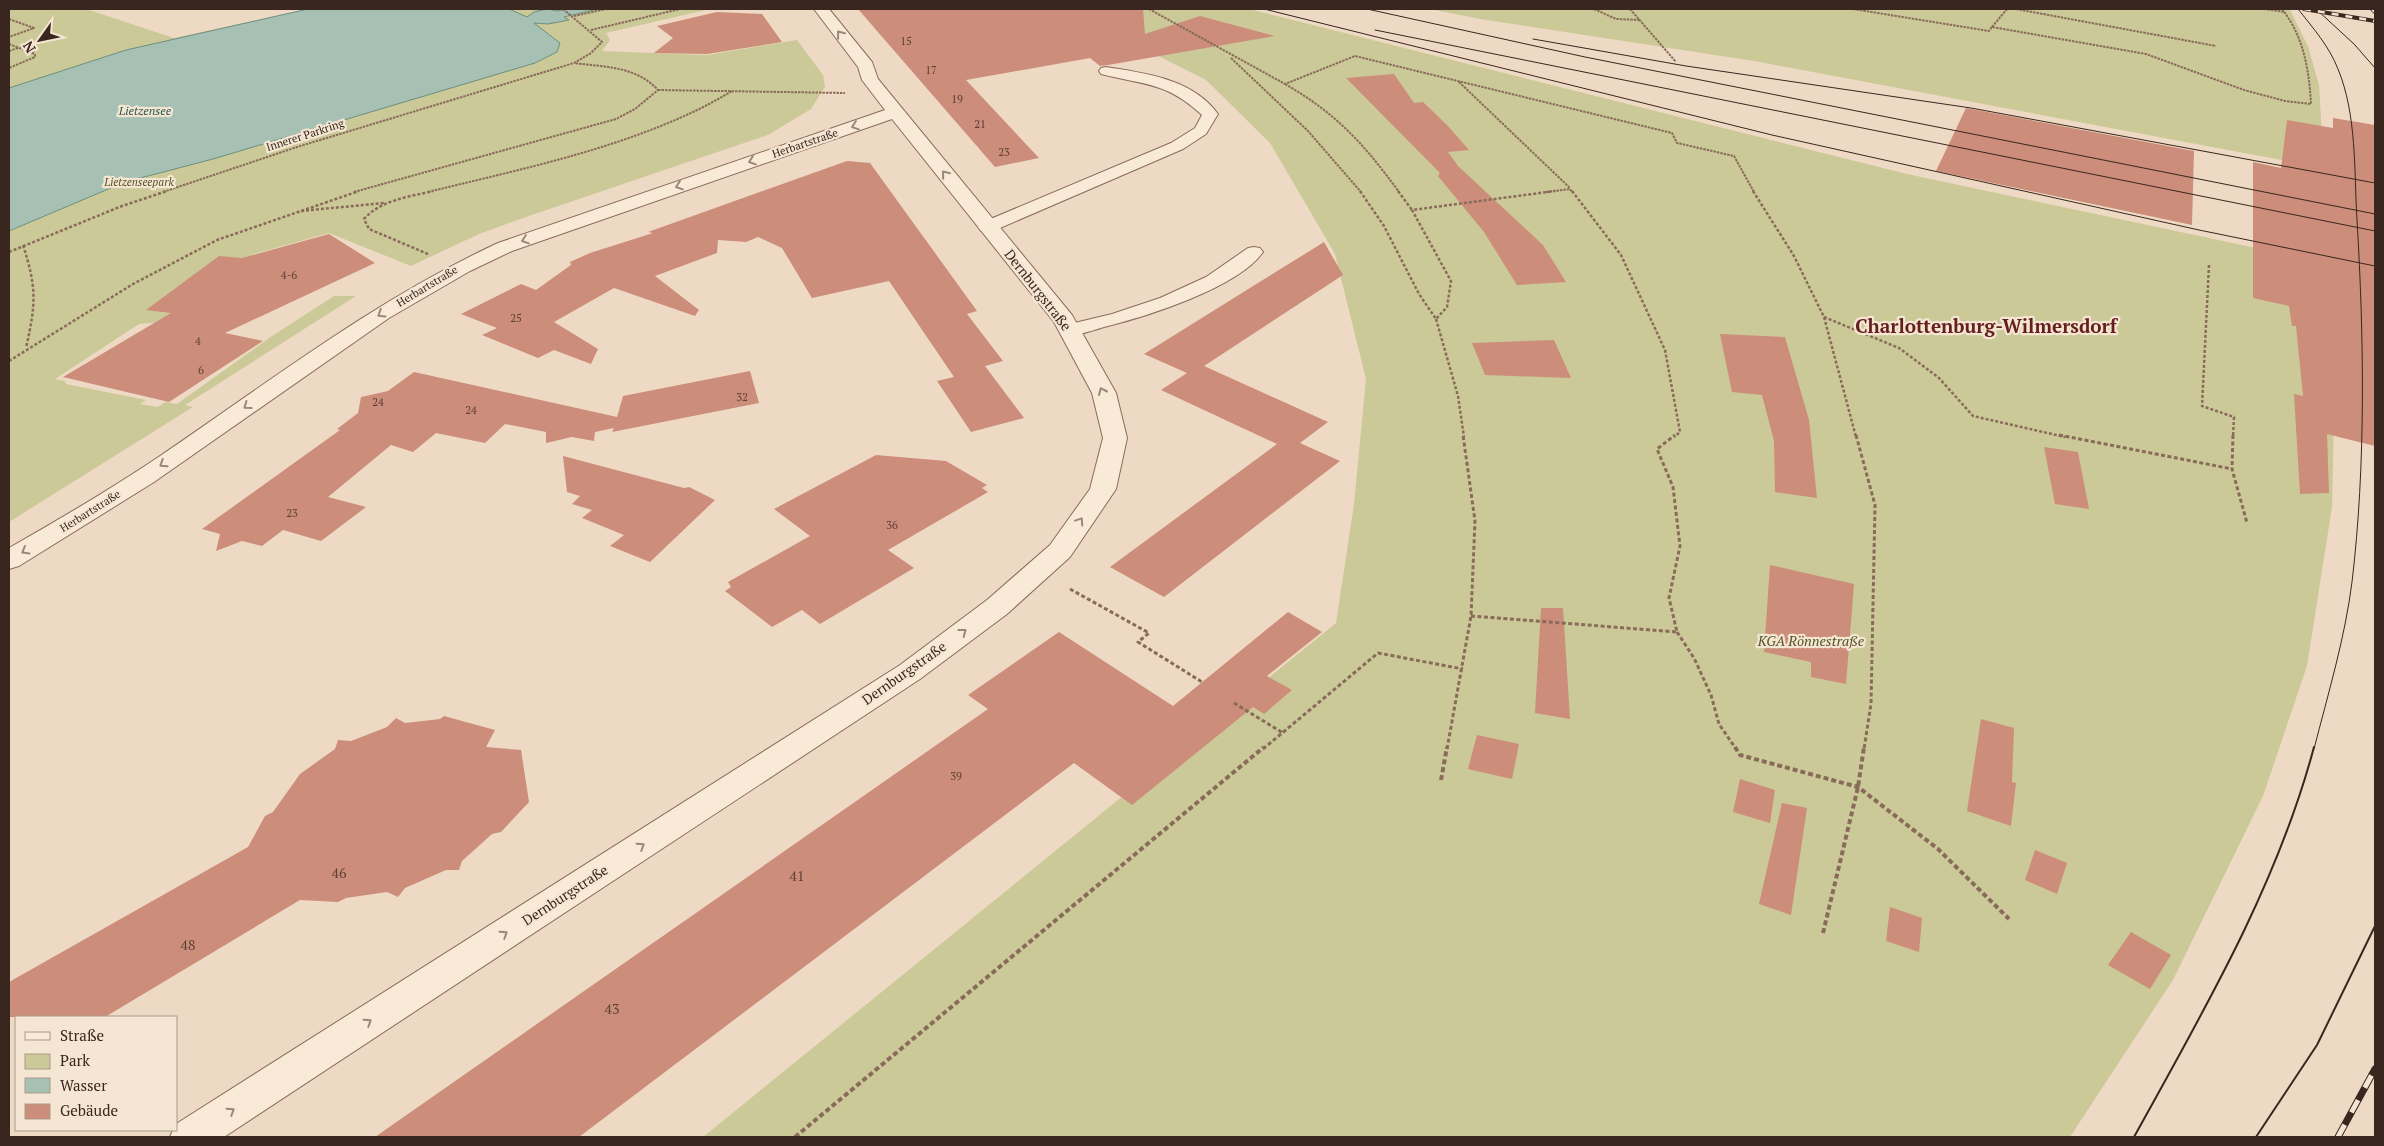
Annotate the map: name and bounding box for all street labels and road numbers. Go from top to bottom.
street label: Innerer Parkring [264,116,346,154]
street label: Herbartstraße [770,125,840,161]
street label: Dernburgstraße [1001,245,1076,334]
street label: Herbartstraße [394,262,460,310]
street label: Herbartstraße [57,487,123,535]
street label: Dernburgstraße [858,636,950,709]
street label: Dernburgstraße [518,860,611,929]

